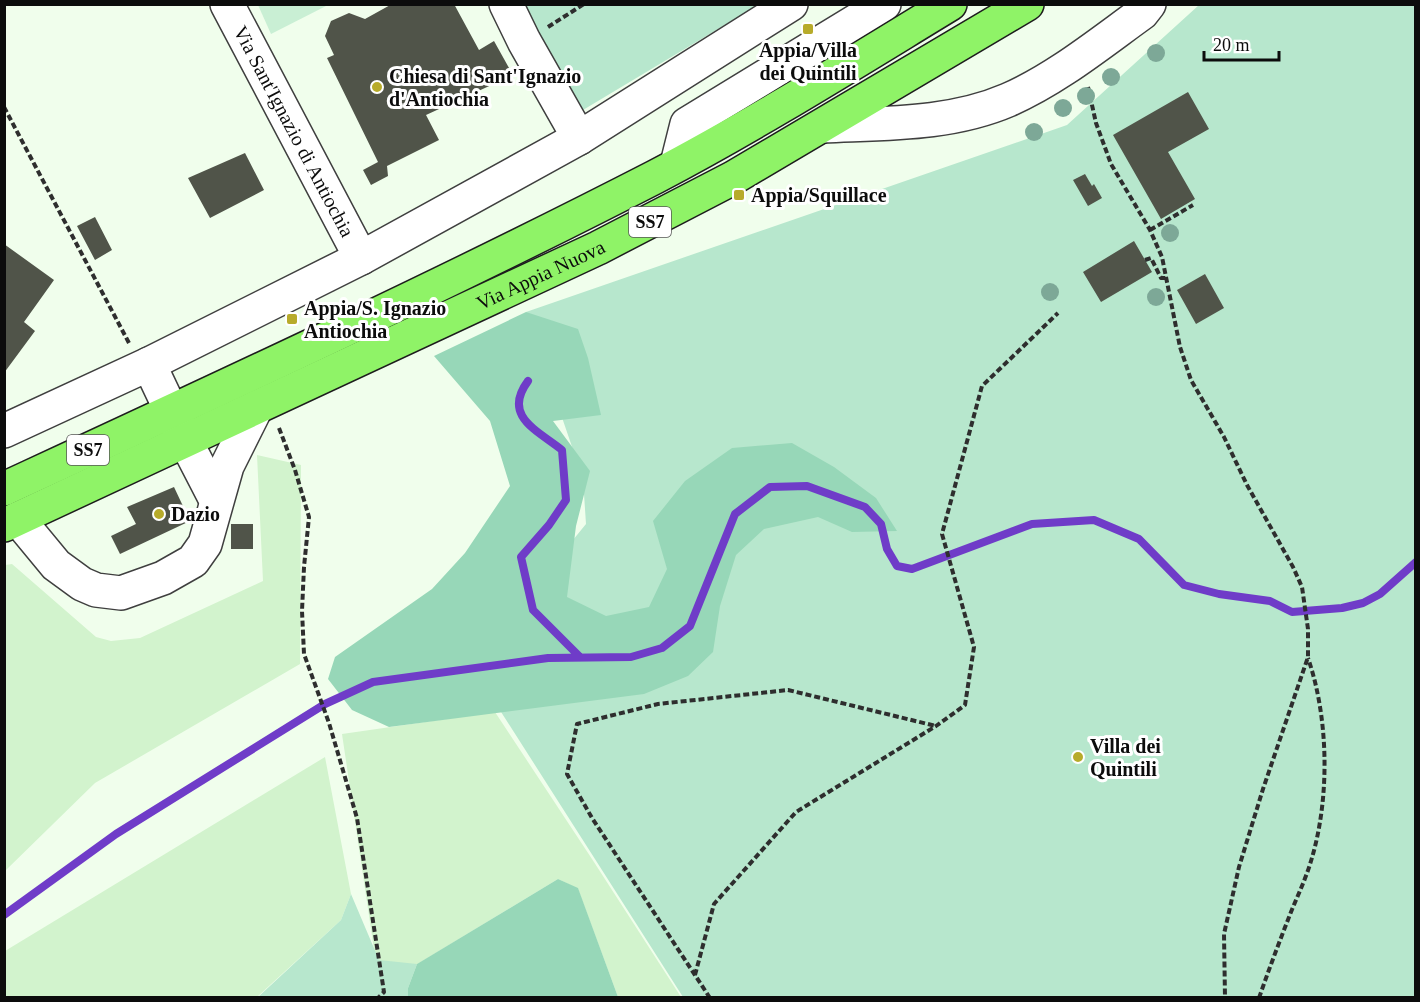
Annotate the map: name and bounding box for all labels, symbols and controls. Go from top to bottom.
street label: Via Sant'Ignazio di Antiochia [230,22,359,241]
marker: Appia/Villa dei Quintili [801,22,815,36]
scale bar [1204,24,1279,62]
text: 20 m [1213,35,1250,55]
place label: Appia/Villa dei Quintili [759,39,857,84]
place label: Chiesa di Sant'Ignazio d'Antiochia [389,65,581,110]
marker: Chiesa di Sant'Ignazio d'Antiochia [370,80,384,94]
place label: Appia/Squillace [751,184,887,207]
marker: Appia/Squillace [732,188,746,202]
road number: SS7 [629,207,671,237]
street label: Via Appia Nuova [473,235,609,314]
place label: Appia/S. Ignazio Antiochia [304,297,446,342]
marker: Appia/S. Ignazio Antiochia [285,312,299,326]
road number: SS7 [67,435,109,465]
place label: Dazio [171,503,220,525]
marker: Dazio [152,507,166,521]
place label: Villa dei Quintili [1090,735,1161,780]
marker: Villa dei Quintili [1071,750,1085,764]

